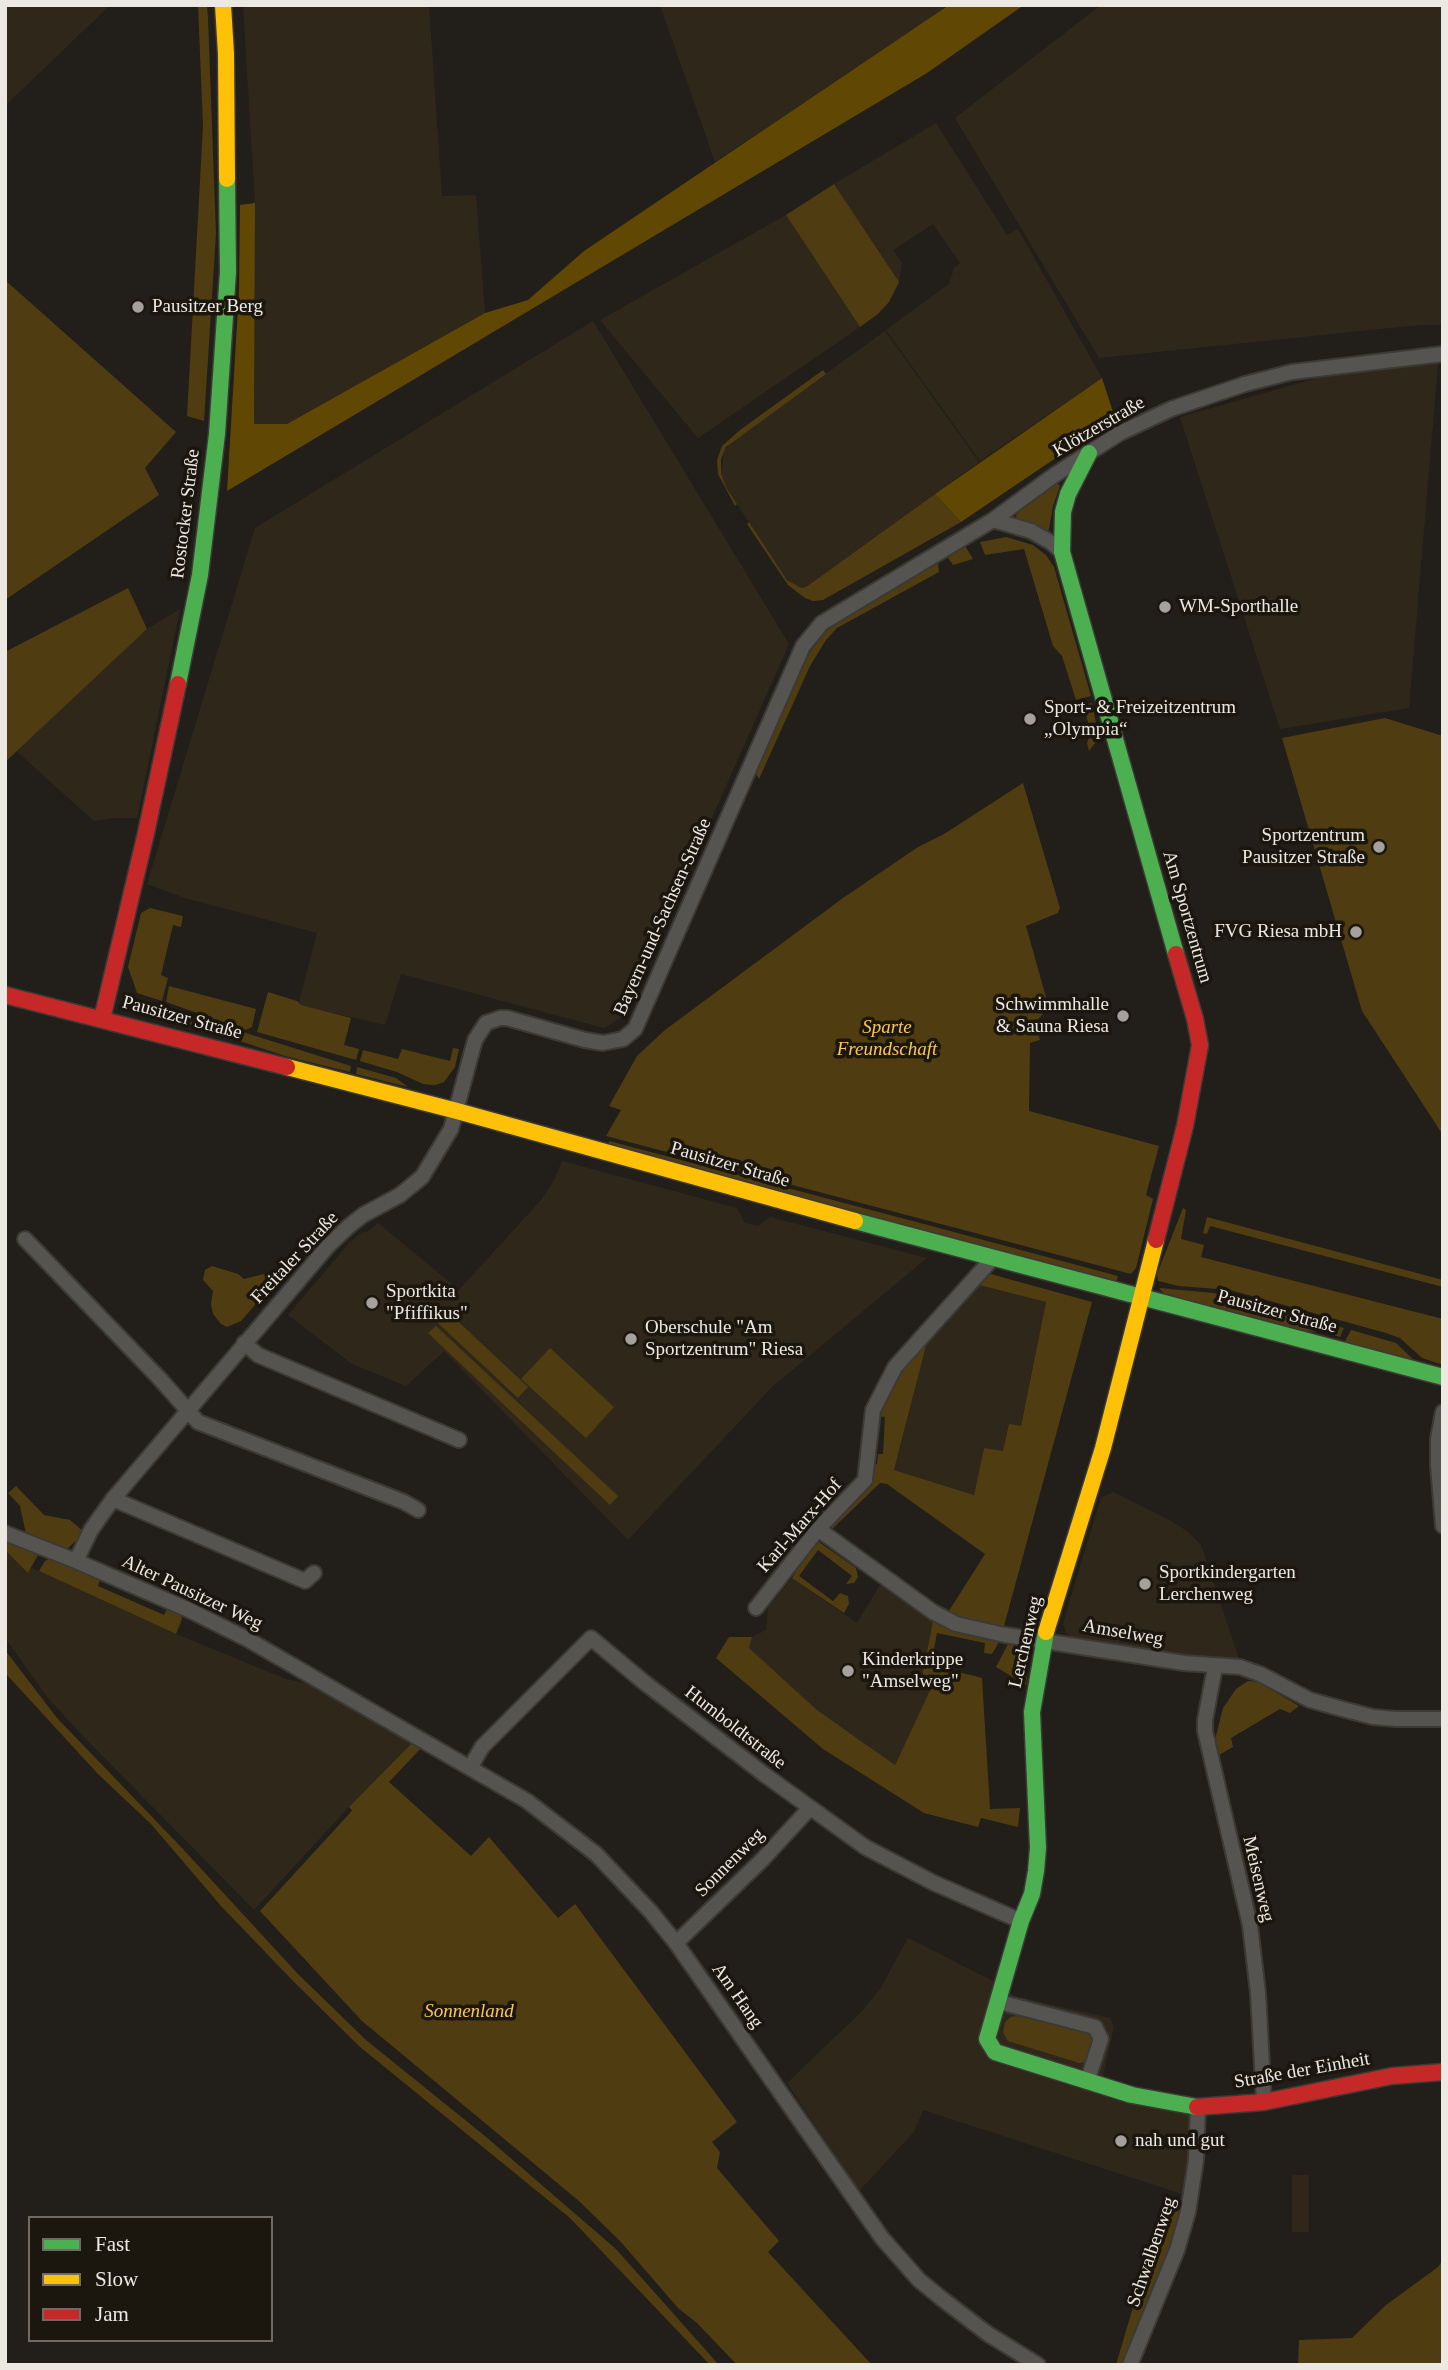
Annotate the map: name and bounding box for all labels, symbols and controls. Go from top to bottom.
place label: Pausitzer Berg [152,296,263,318]
marker: Pausitzer Berg [130,299,146,315]
street label: Klötzerstraße [1049,392,1149,462]
street label: Rostocker Straße [167,448,205,580]
place label: WM-Sporthalle [1179,596,1298,618]
marker: WM-Sporthalle [1157,599,1173,615]
place label: Sport- & Freizeitzentrum „Olympia“ [1044,697,1236,741]
marker: Sport- & Freizeitzentrum „Olympia“ [1022,711,1038,727]
street label: Bayern-und-Sachsen-Straße [609,815,717,1019]
place label: Sportzentrum Pausitzer Straße [1242,825,1365,869]
marker: Sportzentrum Pausitzer Straße [1371,839,1387,855]
street label: Am Sportzentrum [1157,848,1217,986]
place label: FVG Riesa mbH [1214,921,1342,943]
marker: FVG Riesa mbH [1348,924,1364,940]
street label: Pausitzer Straße [120,991,244,1045]
place label: Schwimmhalle & Sauna Riesa [995,994,1109,1038]
marker: Schwimmhalle & Sauna Riesa [1115,1008,1131,1024]
park label: Sparte Freundschaft [837,1017,937,1061]
street label: Pausitzer Straße [668,1137,792,1193]
street label: Freitaler Straße [247,1207,343,1309]
place label: Sportkita "Pfiffikus" [386,1281,468,1325]
street label: Pausitzer Straße [1215,1285,1339,1339]
marker: Sportkita "Pfiffikus" [364,1295,380,1311]
place label: Oberschule "Am Sportzentrum" Riesa [645,1317,803,1361]
marker: Oberschule "Am Sportzentrum" Riesa [623,1331,639,1347]
street label: Karl-Marx-Hof [753,1474,847,1578]
street label: Alter Pausitzer Weg [118,1550,266,1636]
place label: Sportkindergarten Lerchenweg [1159,1562,1296,1606]
marker: Sportkindergarten Lerchenweg [1137,1576,1153,1592]
street label: Lerchenweg [1004,1594,1048,1690]
street label: Amselweg [1081,1615,1165,1651]
place label: Kinderkrippe "Amselweg" [862,1649,963,1693]
marker: Kinderkrippe "Amselweg" [840,1663,856,1679]
street label: Humboldtstraße [680,1681,790,1775]
street label: Sonnenweg [691,1824,769,1902]
street label: Meisenweg [1237,1834,1279,1924]
street label: Am Hang [706,1959,768,2033]
park label: Sonnenland [424,2001,514,2023]
street label: Straße der Einheit [1232,2048,1372,2094]
place label: nah und gut [1135,2130,1225,2152]
marker: nah und gut [1113,2133,1129,2149]
street label: Schwalbenweg [1122,2194,1182,2310]
legend [28,2216,273,2342]
text: Fast [95,2232,130,2256]
text: Slow [95,2267,138,2291]
text: Jam [95,2302,129,2326]

